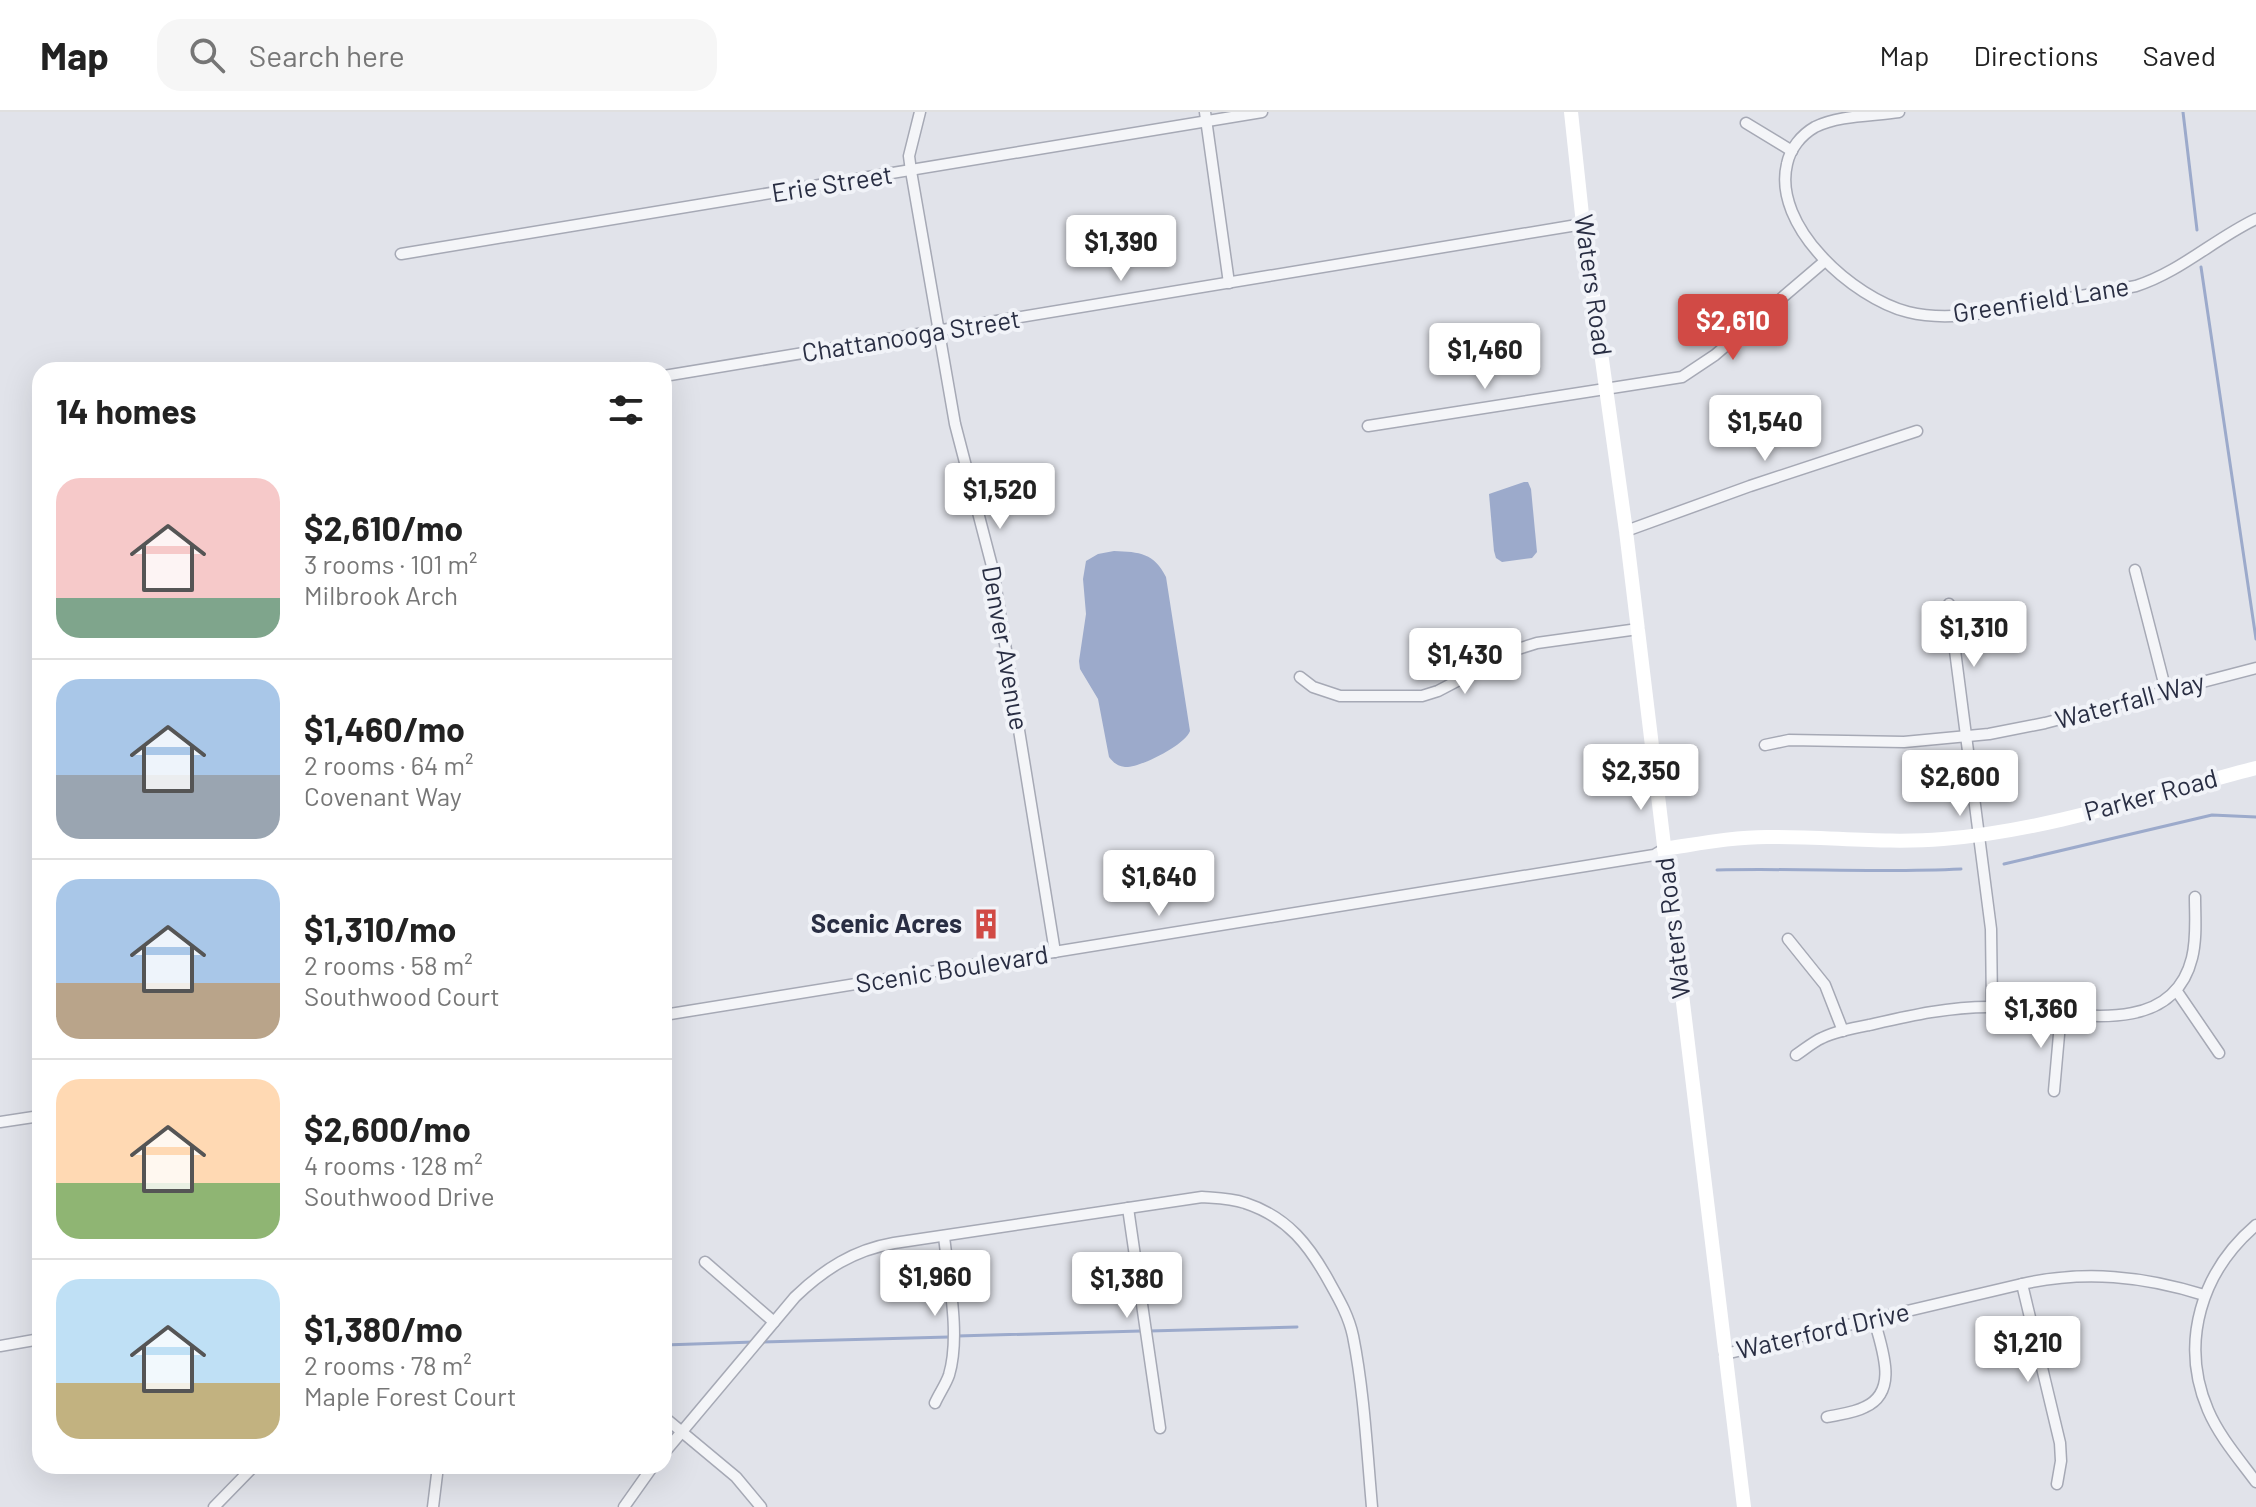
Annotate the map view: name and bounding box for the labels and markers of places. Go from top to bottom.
pin: $1,390 [1056,215,1186,283]
pin: $2,610 [1668,294,1798,362]
pin: $1,460 [1420,323,1550,391]
pin: $1,540 [1700,395,1830,463]
pin: $1,520 [935,463,1065,531]
pin: $1,310 [1909,601,2039,669]
pin: $1,430 [1400,628,1530,696]
pin: $2,350 [1576,744,1706,812]
pin: $2,600 [1895,750,2025,818]
pin: $1,640 [1094,850,1224,918]
place label: Scenic Acres [811,907,962,938]
building icon: Scenic Acres [969,907,1003,941]
pin: $1,360 [1976,982,2106,1050]
pin: $1,960 [870,1250,1000,1318]
pin: $1,380 [1062,1252,1192,1320]
pin: $1,210 [1963,1316,2093,1384]

